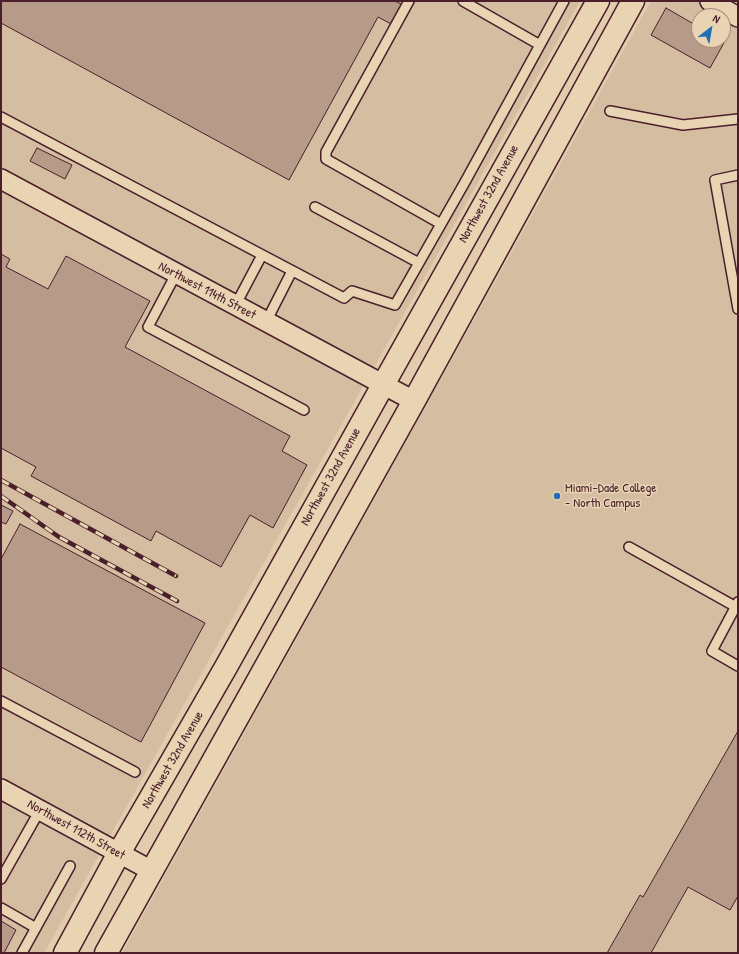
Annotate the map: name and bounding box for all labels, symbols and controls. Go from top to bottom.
north arrow [691,8,731,48]
text: N [711,11,723,26]
street label: Northwest 32nd Avenue [456,142,522,246]
street label: Northwest 114th Street [156,259,258,323]
street label: Northwest 32nd Avenue [298,425,364,529]
place label: Miami-Dade College - North Campus [565,481,656,512]
marker: Miami-Dade College - North Campus [552,491,562,501]
street label: Northwest 32nd Avenue [139,709,207,811]
street label: Northwest 112th Street [24,797,128,863]

